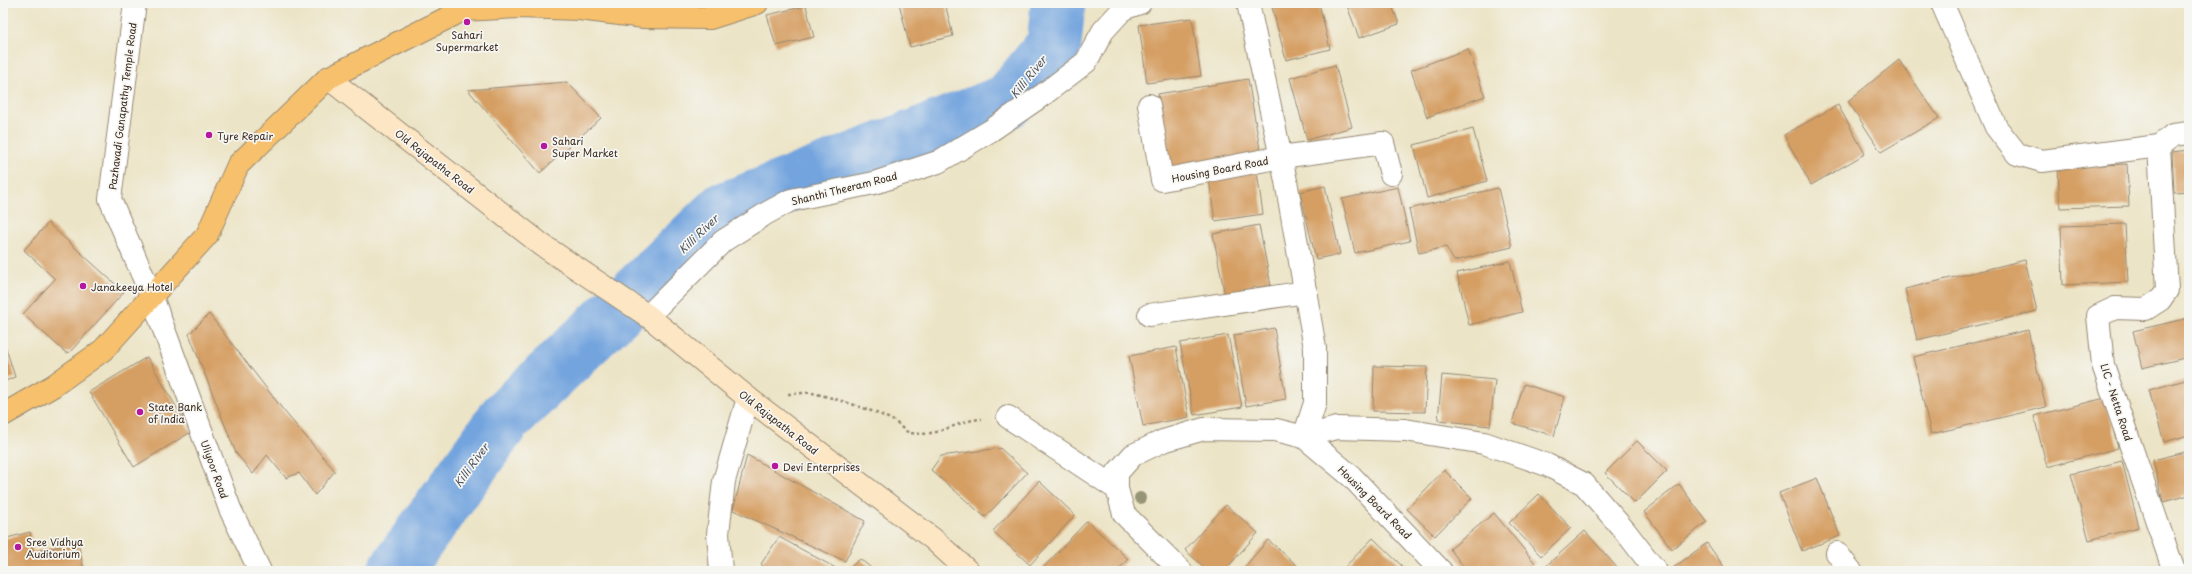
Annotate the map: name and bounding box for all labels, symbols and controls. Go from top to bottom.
marker: Sahari Supermarket [462,17,472,27]
street label: Pazhavadi Ganapathy Temple Road [104,21,140,191]
place label: Sahari Supermarket [436,27,498,54]
water label: Killi River [1006,51,1052,102]
street label: Old Rajapatha Road [392,125,478,197]
place label: Tyre Repair [217,128,273,144]
marker: Tyre Repair [204,130,214,140]
place label: Sahari Super Market [552,133,618,160]
marker: Sahari Super Market [539,141,549,151]
street label: Housing Board Road [1170,152,1270,186]
street label: Shanthi Theeram Road [789,167,899,208]
water label: Killi River [674,209,723,257]
place label: Janakeeya Hotel [91,279,173,295]
marker: Janakeeya Hotel [78,281,88,291]
street label: LIC - Netta Road [2097,361,2137,443]
street label: Old Rajapatha Road [736,386,822,458]
place label: State Bank of India [148,399,202,426]
marker: State Bank of India [135,407,145,417]
street label: Uliyoor Road [197,438,233,501]
water label: Killi River [449,438,494,490]
place label: Devi Enterprises [783,459,860,474]
marker: Devi Enterprises [770,461,780,471]
street label: Housing Board Road [1335,462,1415,542]
place label: Sree Vidhya Auditorium [26,534,84,561]
marker: Sree Vidhya Auditorium [13,542,23,552]

